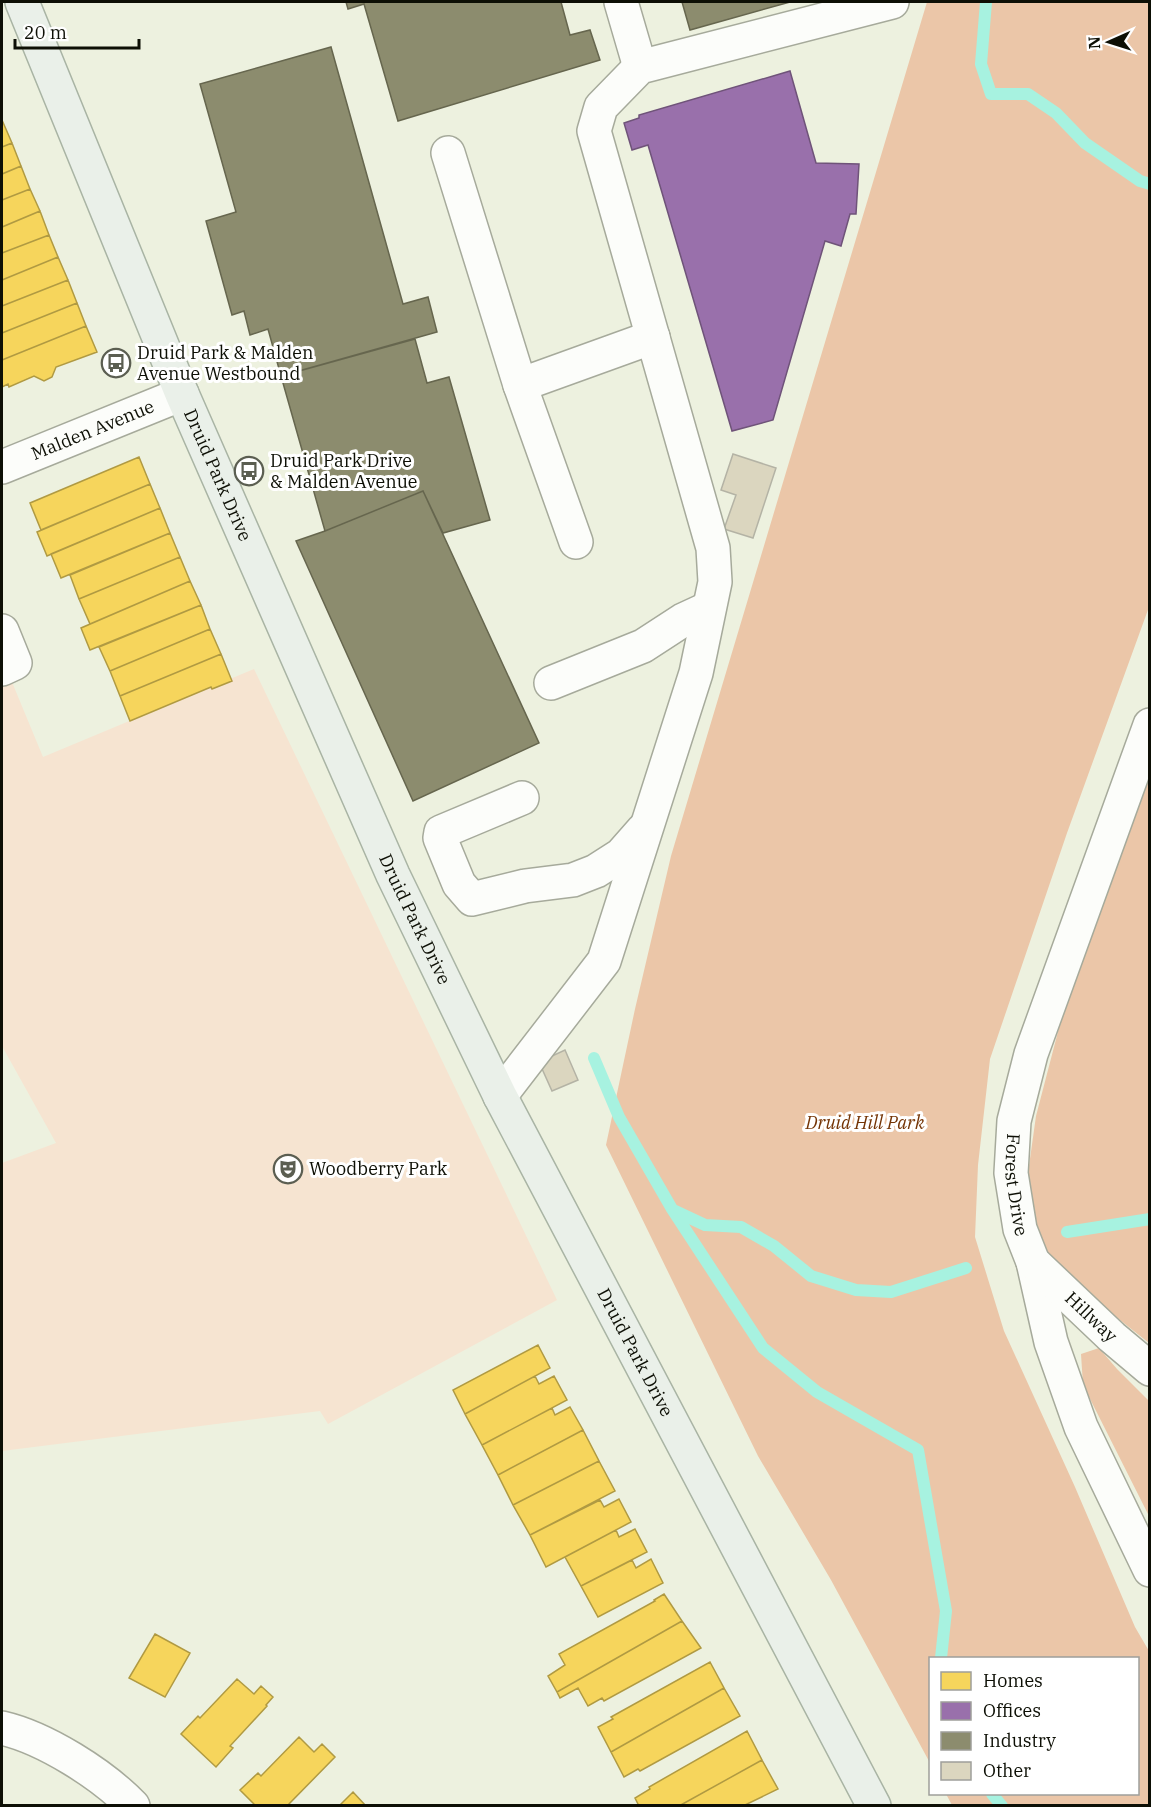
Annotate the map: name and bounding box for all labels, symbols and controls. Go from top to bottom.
scale bar [15,12,140,50]
north arrow [1079,12,1139,72]
text: 20 m [24,21,67,44]
text: N [1084,36,1104,50]
place label: Druid Park & Malden Avenue Westbound [137,341,313,385]
bus stop icon: Druid Park & Malden Avenue Westbound [100,347,132,379]
street label: Malden Avenue [28,395,157,465]
street label: Druid Park Drive [179,405,257,545]
place label: Druid Park Drive & Malden Avenue [270,449,417,493]
bus stop icon: Druid Park Drive & Malden Avenue [233,455,265,487]
street label: Druid Park Drive [374,850,456,988]
park label: Druid Hill Park [805,1111,925,1134]
street label: Forest Drive [1000,1133,1034,1239]
theatre icon: Woodberry Park [272,1153,304,1185]
place label: Woodberry Park [309,1157,448,1180]
street label: Druid Park Drive [592,1284,679,1420]
street label: Hillway [1060,1286,1123,1347]
legend [929,1657,1139,1795]
text: Homes [983,1669,1043,1692]
text: Offices [983,1699,1041,1722]
text: Industry [983,1729,1056,1752]
text: Other [983,1759,1031,1782]

